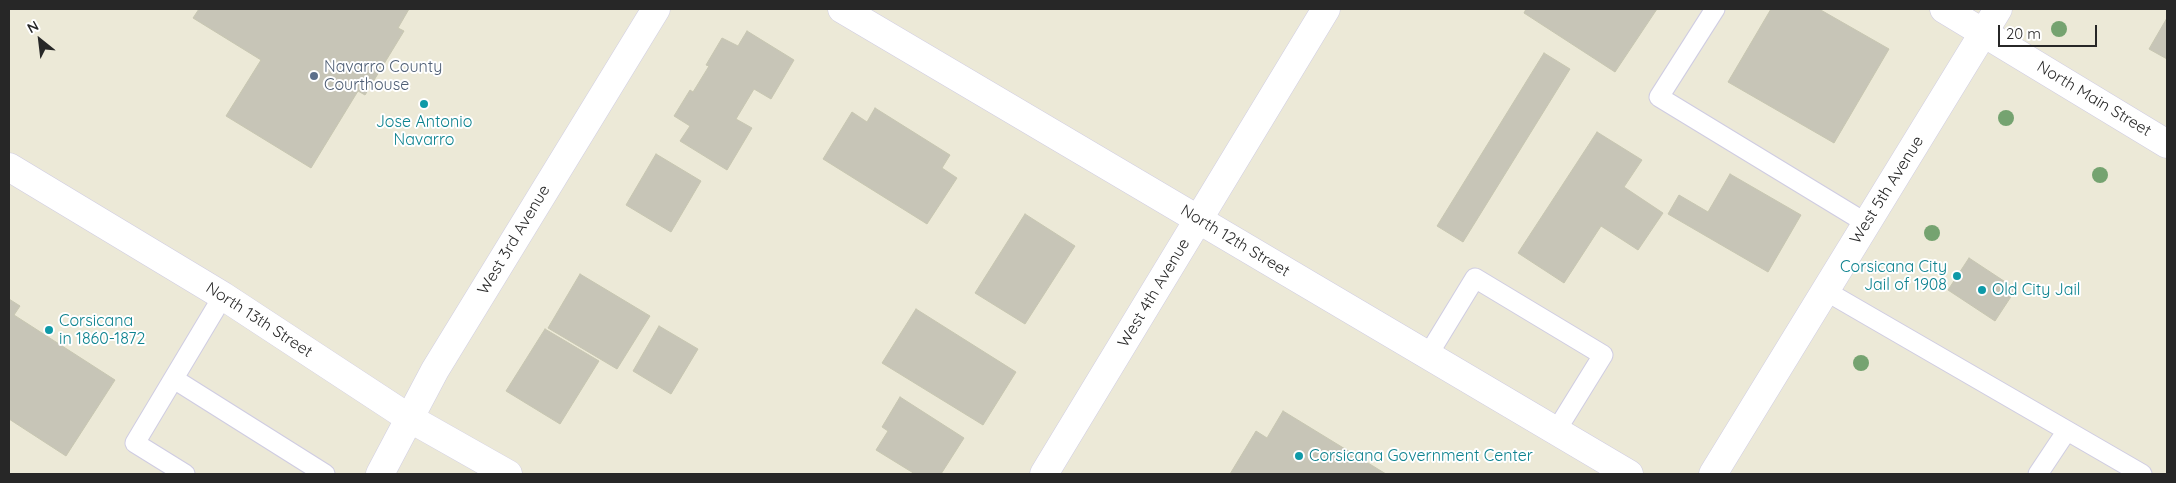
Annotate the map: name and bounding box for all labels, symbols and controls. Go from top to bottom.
north arrow [15,15,65,65]
scale bar [2001,15,2100,47]
text: N [24,17,42,37]
text: 20 m [2006,24,2041,43]
place label: Navarro County Courthouse [324,57,442,95]
street label: North Main Street [2033,57,2155,141]
marker: Navarro County Courthouse [308,70,320,82]
marker: Jose Antonio Navarro [418,98,430,110]
place label: Jose Antonio Navarro [376,112,472,150]
street label: West 5th Avenue [1846,132,1928,248]
street label: West 3rd Avenue [474,182,554,298]
street label: North 12th Street [1177,201,1293,281]
street label: West 4th Avenue [1114,235,1194,351]
place label: Corsicana City Jail of 1908 [1840,257,1947,295]
marker: Corsicana City Jail of 1908 [1951,270,1963,282]
street label: North 13th Street [202,278,316,362]
place label: Old City Jail [1992,280,2081,300]
marker: Old City Jail [1976,284,1988,296]
place label: Corsicana in 1860-1872 [59,311,145,349]
marker: Corsicana in 1860-1872 [43,324,55,336]
place label: Corsicana Government Center [1309,446,1533,466]
marker: Corsicana Government Center [1293,450,1305,462]

